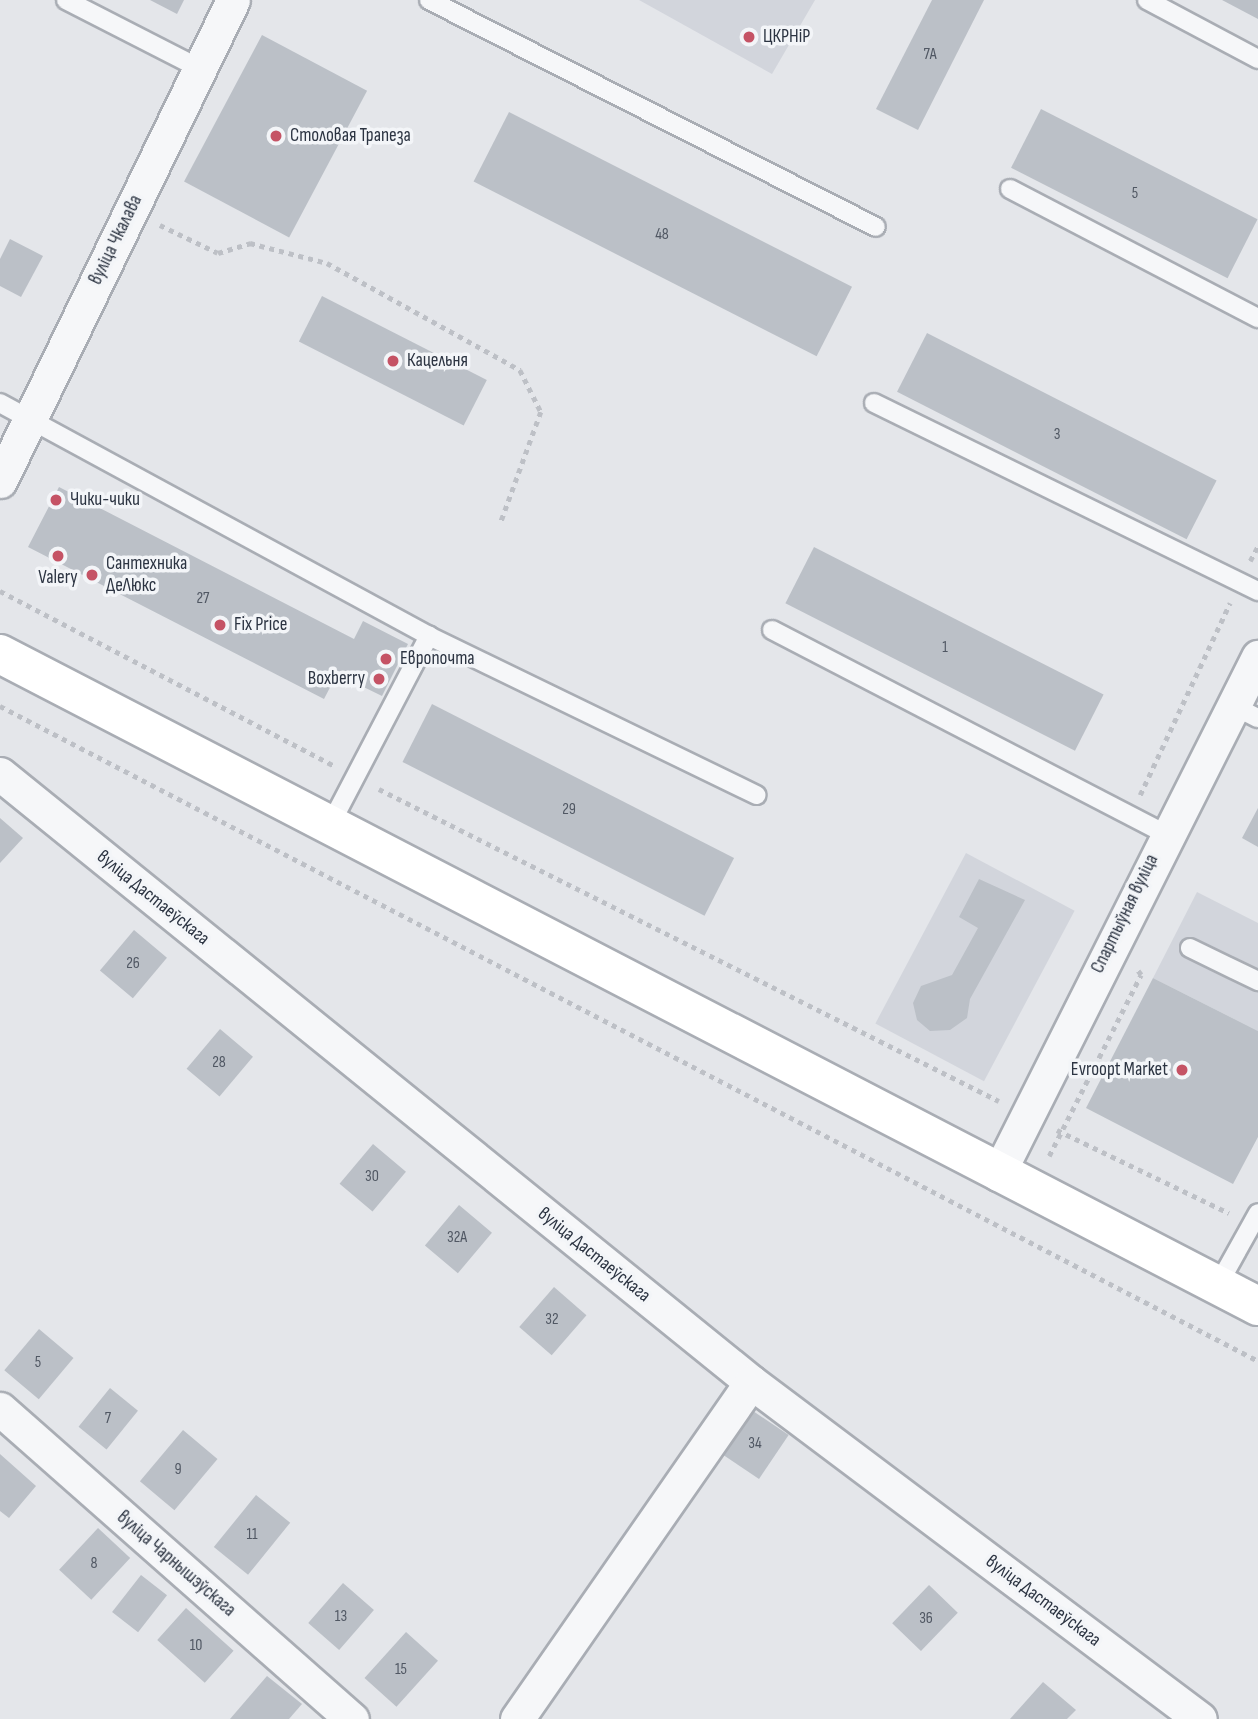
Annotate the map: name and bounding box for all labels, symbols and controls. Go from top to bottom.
place label: ЦКРНіР [763,26,810,48]
marker: ЦКРНіР [741,29,757,45]
house number: 7А [924,45,936,65]
place label: Столовая Трапеза [290,125,411,147]
marker: Столовая Трапеза [268,128,284,144]
house number: 5 [1132,184,1138,204]
street label: вуліца Чкалава [85,191,147,289]
house number: 48 [655,225,669,245]
place label: Кацельня [407,350,468,372]
marker: Кацельня [385,353,401,369]
house number: 3 [1054,425,1060,445]
place label: Чики-чики [70,489,140,511]
marker: Чики-чики [48,492,64,508]
marker: Valery [50,548,66,564]
place label: Сантехника ДеЛюкс [106,553,187,597]
place label: Valery [38,567,78,589]
marker: Сантехника ДеЛюкс [84,567,100,583]
house number: 27 [196,589,210,609]
place label: Fix Price [234,614,287,636]
marker: Fix Price [212,617,228,633]
house number: 1 [942,638,948,658]
place label: Европочта [400,648,475,670]
marker: Европочта [378,651,394,667]
place label: Boxberry [308,668,365,690]
marker: Boxberry [371,671,387,687]
house number: 29 [562,800,576,820]
street label: вуліца Дастаеўскага [92,846,214,950]
street label: Спартыўная вуліца [1086,851,1164,977]
house number: 26 [126,954,140,974]
house number: 28 [212,1053,226,1073]
place label: Evroopt Market [1071,1059,1168,1081]
marker: Evroopt Market [1174,1062,1190,1078]
house number: 30 [365,1167,379,1187]
street label: вуліца Дастаеўскага [533,1203,655,1307]
house number: 32А [447,1228,467,1248]
house number: 32 [545,1310,559,1330]
house number: 5 [35,1353,41,1373]
house number: 7 [105,1409,111,1429]
house number: 34 [748,1434,762,1454]
house number: 9 [174,1460,182,1480]
street label: вуліца Чарнышэўскага [112,1506,240,1622]
house number: 11 [246,1525,258,1545]
street label: вуліца Дастаеўскага [981,1550,1105,1652]
house number: 8 [90,1554,98,1574]
house number: 13 [335,1607,347,1627]
house number: 36 [919,1609,933,1629]
house number: 10 [190,1636,202,1656]
house number: 15 [395,1660,407,1680]

